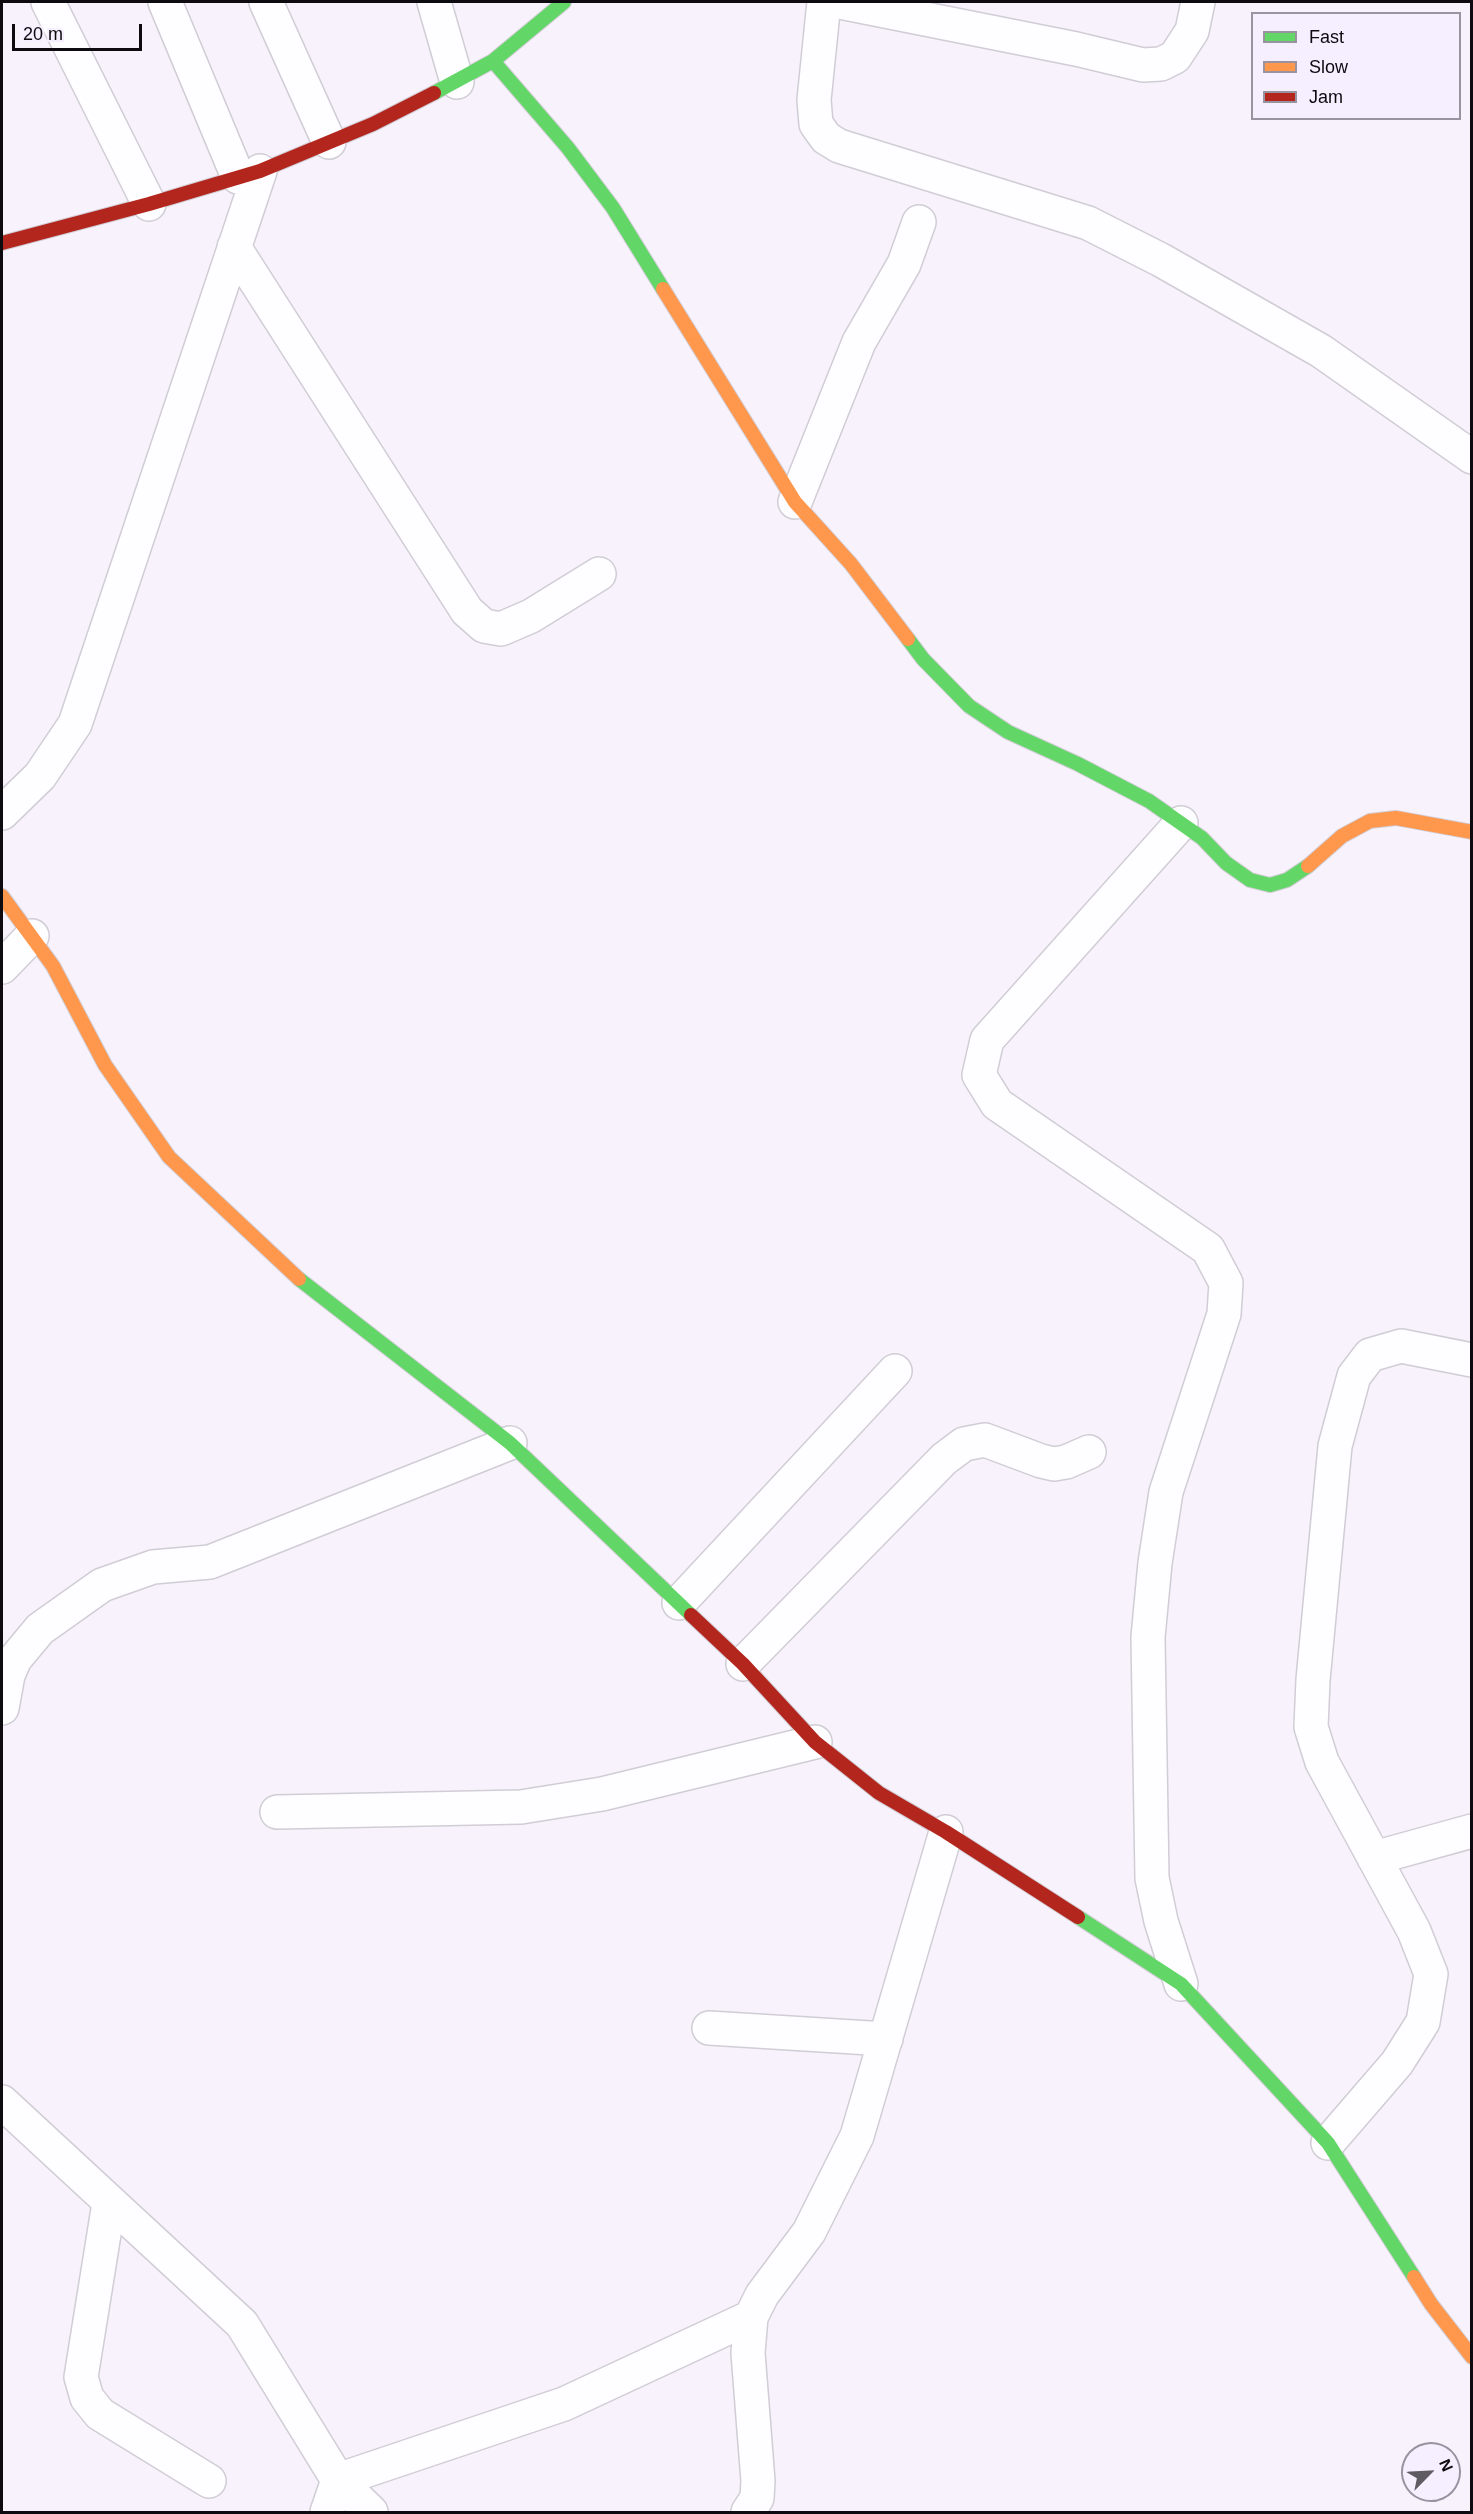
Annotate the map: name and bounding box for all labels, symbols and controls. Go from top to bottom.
scale bar [15,12,146,50]
legend [1251,12,1461,120]
text: 20 m [23,24,63,44]
text: Fast [1309,27,1344,47]
text: Slow [1309,57,1348,77]
text: Jam [1309,87,1343,107]
north arrow [1401,2442,1461,2502]
text: N [1436,2457,1456,2474]

